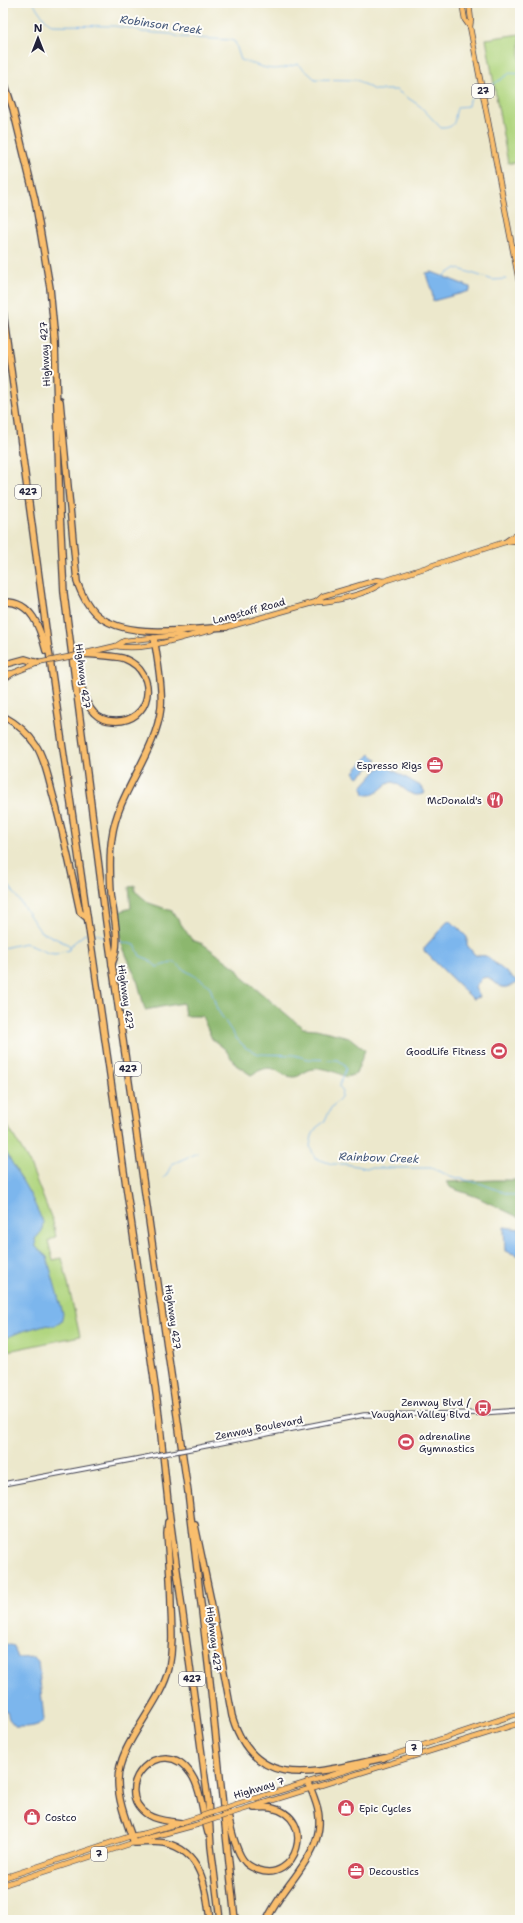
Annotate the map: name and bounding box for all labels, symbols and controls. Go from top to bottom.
water label: Robinson Creek [119,12,204,38]
north arrow [18,18,58,58]
text: N [34,21,43,36]
road number: 27 [472,84,494,98]
street label: Highway 427 [37,321,53,387]
road number: 427 [15,485,41,499]
street label: Langstaff Road [211,595,287,627]
street label: Highway 427 [73,643,93,709]
office icon: Espresso Rigs [425,755,445,775]
place label: Espresso Rigs [356,759,422,772]
restaurant icon: McDonald's [485,790,505,810]
place label: McDonald's [427,794,482,807]
street label: Highway 427 [115,964,137,1030]
sports icon: GoodLife Fitness [489,1041,509,1061]
place label: GoodLife Fitness [406,1045,486,1058]
road number: 427 [115,1062,141,1076]
water label: Rainbow Creek [339,1149,420,1167]
street label: Highway 427 [162,1284,184,1350]
place label: Zenway Blvd / Vaughan Valley Blvd [371,1396,471,1421]
bus stop icon: Zenway Blvd / Vaughan Valley Blvd [473,1398,493,1418]
street label: Zenway Boulevard [214,1413,305,1443]
place label: adrenaline Gymnastics [419,1430,475,1455]
sports icon: adrenaline Gymnastics [396,1432,416,1452]
street label: Highway 427 [204,1606,224,1672]
road number: 427 [179,1672,205,1686]
road number: 7 [406,1741,422,1755]
street label: Highway 7 [232,1774,286,1802]
shop icon: Epic Cycles [336,1798,356,1818]
place label: Epic Cycles [359,1802,411,1815]
shop icon: Costco [22,1807,42,1827]
place label: Costco [45,1811,77,1824]
road number: 7 [91,1847,107,1861]
office icon: Decoustics [346,1861,366,1881]
place label: Decoustics [369,1865,419,1878]

